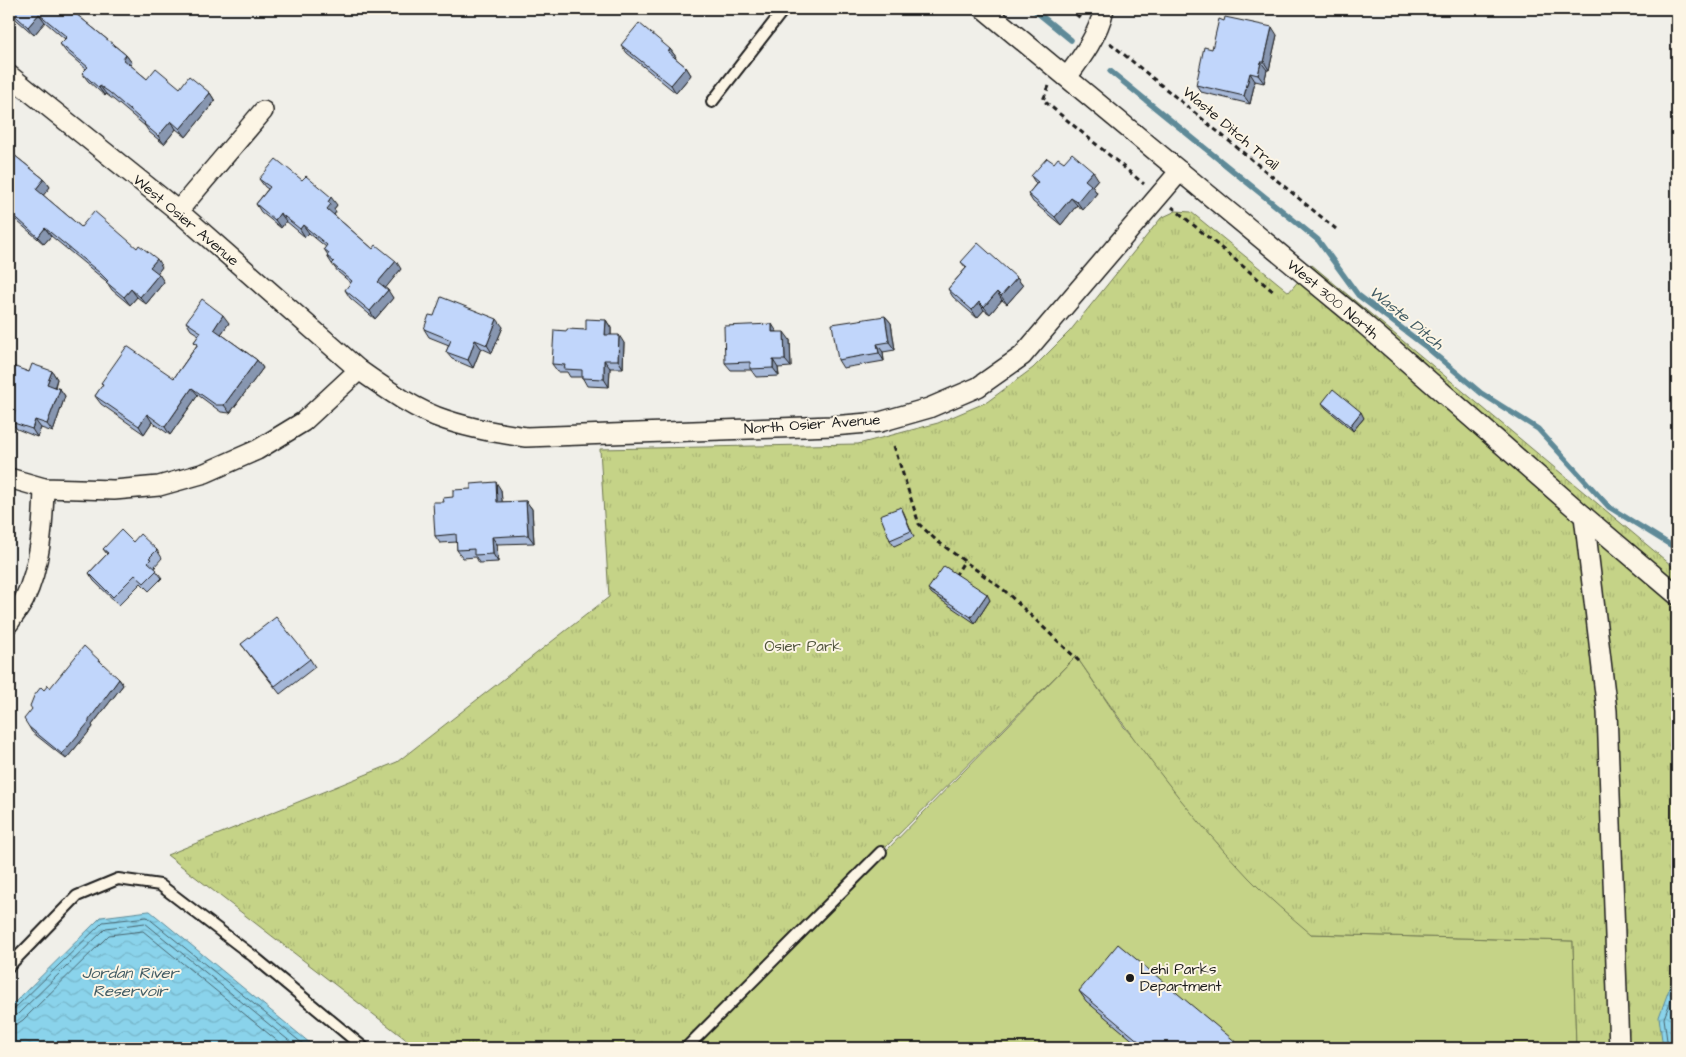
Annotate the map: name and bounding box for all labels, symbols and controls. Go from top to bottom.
street label: Waste Ditch Trail [1178,82,1284,175]
street label: West Osier Avenue [128,170,243,271]
street label: West 300 North [1282,255,1384,344]
water label: Waste Ditch [1364,281,1449,355]
street label: North Osier Avenue [743,409,881,440]
park label: Osier Park [765,636,841,657]
place label: Lehi Parks Department [1140,959,1222,997]
water label: Jordan River Reservoir [82,962,181,1002]
marker: Lehi Parks Department [1124,972,1136,984]

